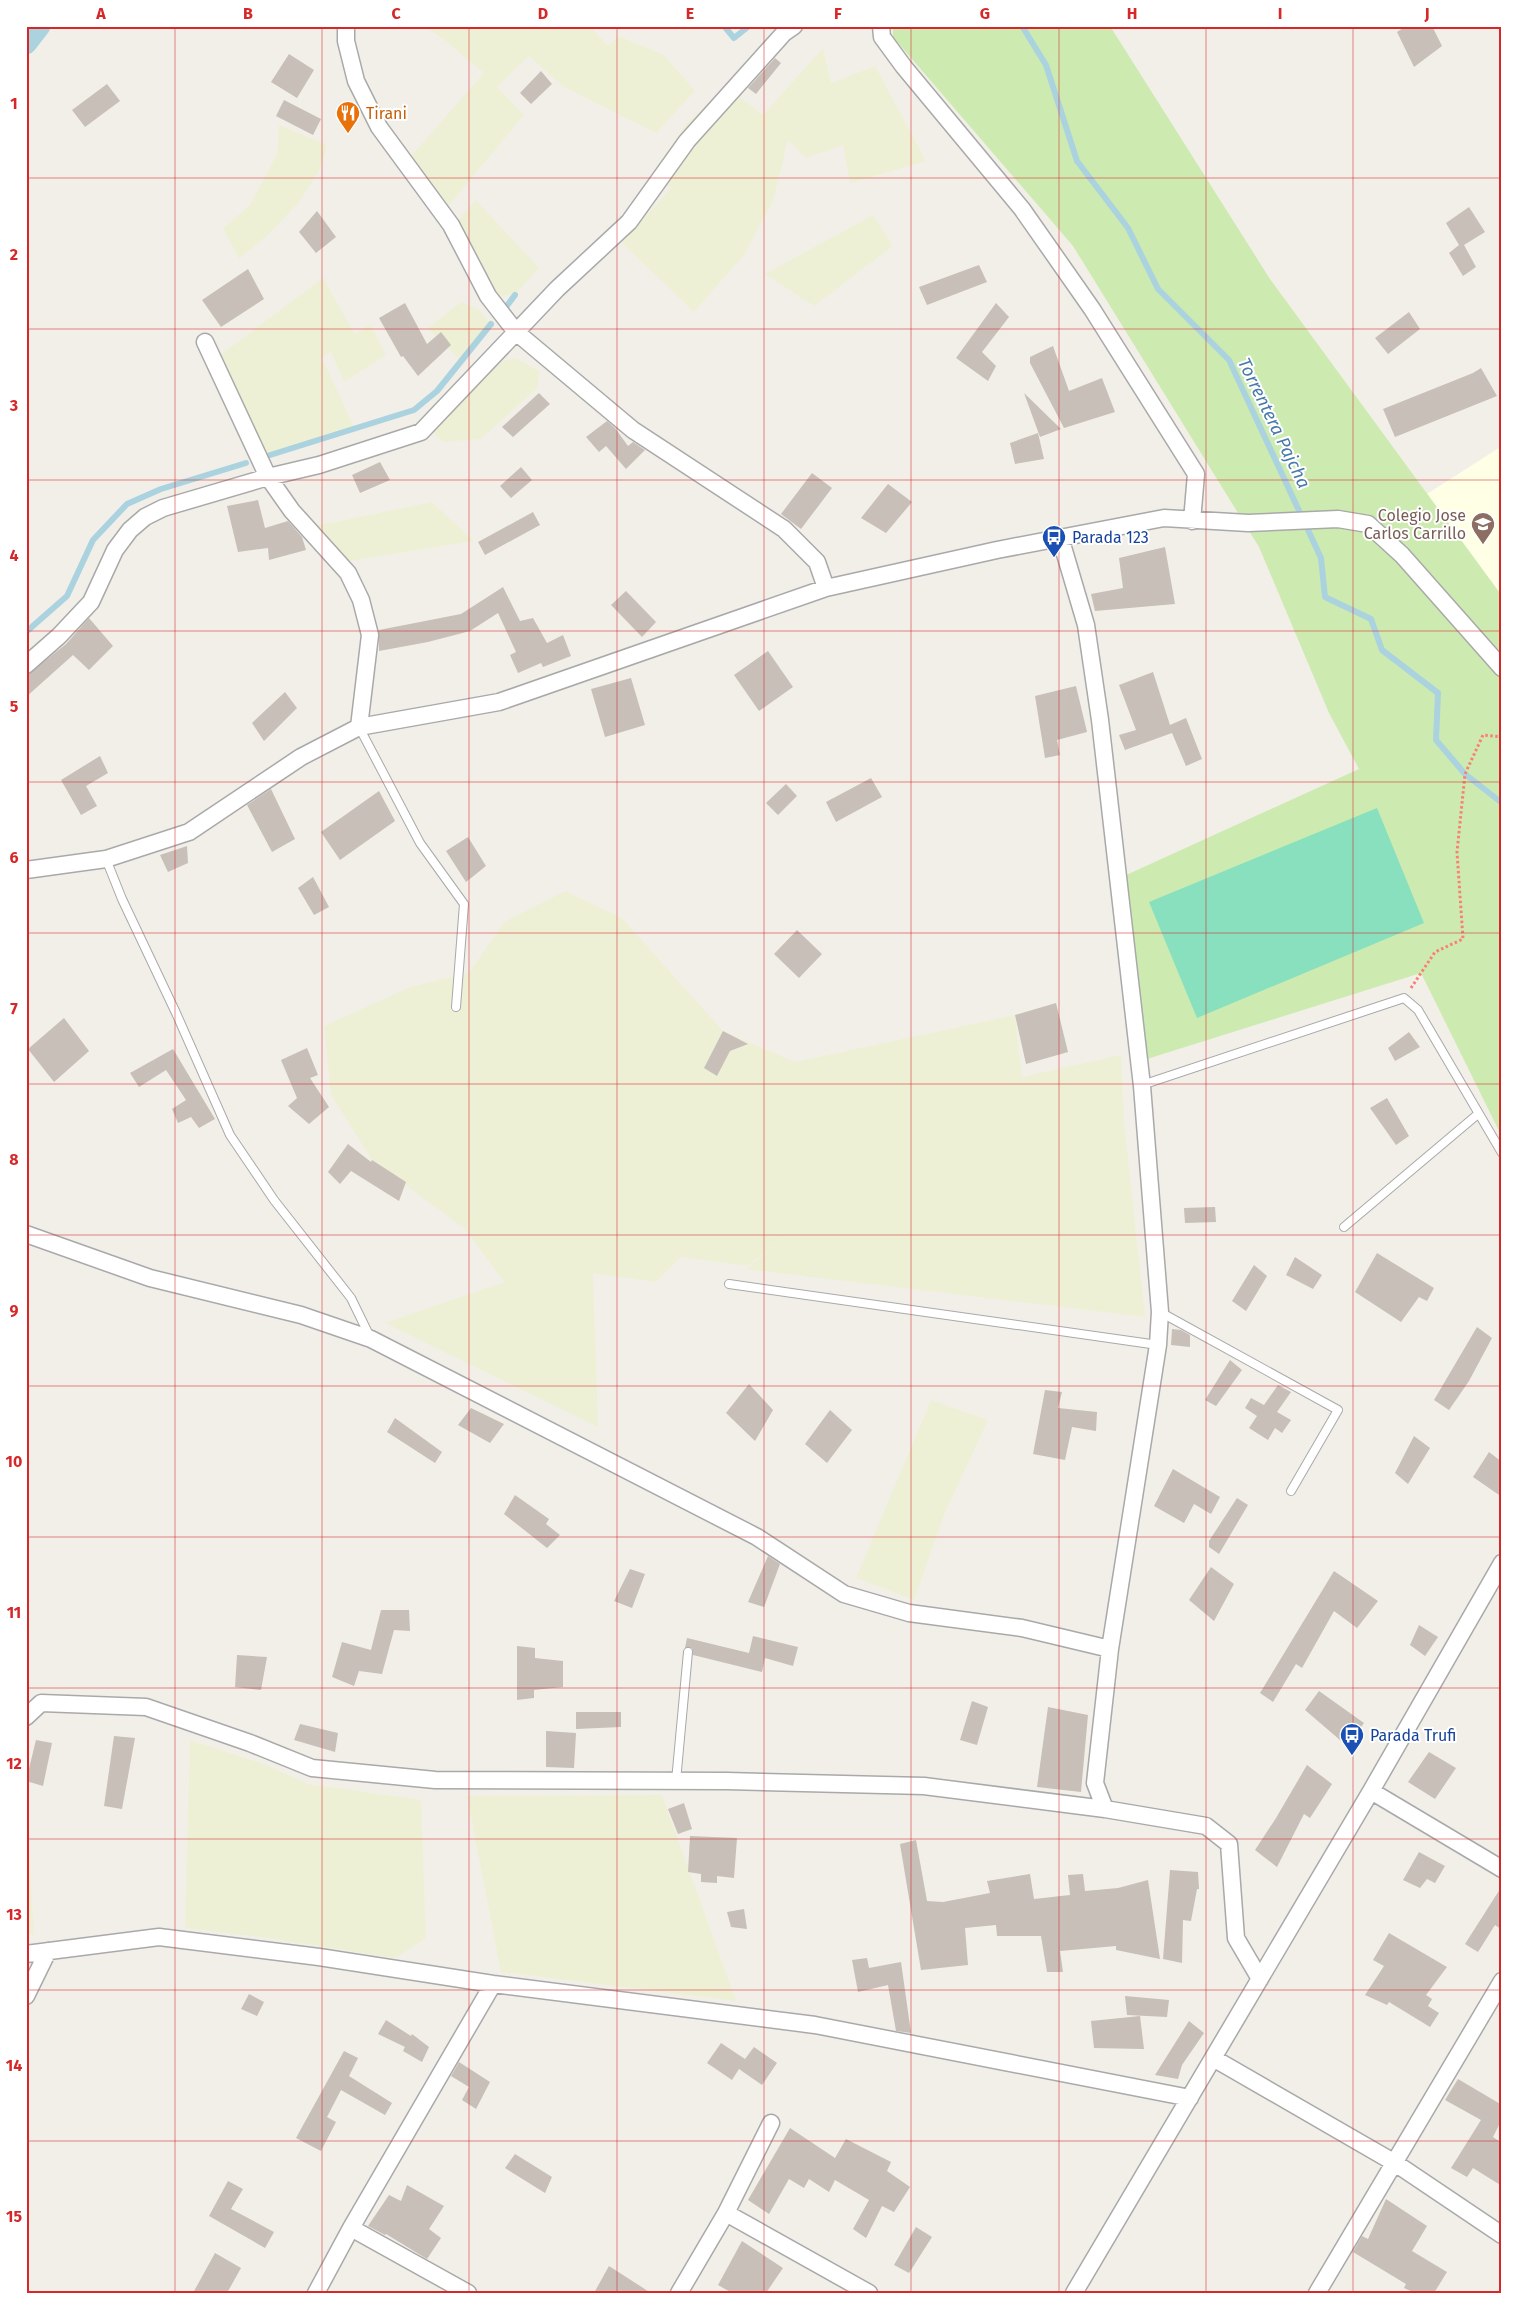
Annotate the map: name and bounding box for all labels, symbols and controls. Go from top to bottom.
text: A [95,4,106,23]
text: B [243,4,253,23]
text: C [391,4,401,23]
text: D [538,4,548,23]
text: E [686,4,694,23]
text: F [834,4,842,23]
text: G [980,4,990,23]
text: H [1127,4,1137,23]
text: I [1278,4,1282,23]
text: J [1423,4,1430,23]
text: 1 [10,94,18,113]
restaurant icon: Tirani [335,100,361,134]
place label: Tirani [366,104,407,123]
text: 2 [10,245,18,264]
water label: Torrentera Pajcha [1233,354,1315,492]
text: 3 [9,396,18,415]
place label: Colegio Jose Carlos Carrillo [1364,506,1466,543]
school or university icon: Colegio Jose Carlos Carrillo [1470,511,1496,545]
bus stop icon: Parada 123 [1041,524,1067,558]
place label: Parada 123 [1072,528,1149,547]
text: 4 [9,546,19,565]
text: 5 [10,697,19,716]
text: 6 [9,848,19,867]
text: 7 [10,999,18,1018]
text: 8 [9,1150,19,1169]
text: 9 [10,1301,19,1320]
text: 10 [6,1452,22,1471]
text: 11 [7,1603,21,1622]
bus stop icon: Parada Trufi [1339,1722,1365,1756]
place label: Parada Trufi [1370,1726,1456,1745]
text: 12 [6,1754,22,1773]
text: 13 [6,1905,22,1924]
text: 14 [6,2056,22,2075]
text: 15 [6,2207,22,2226]

